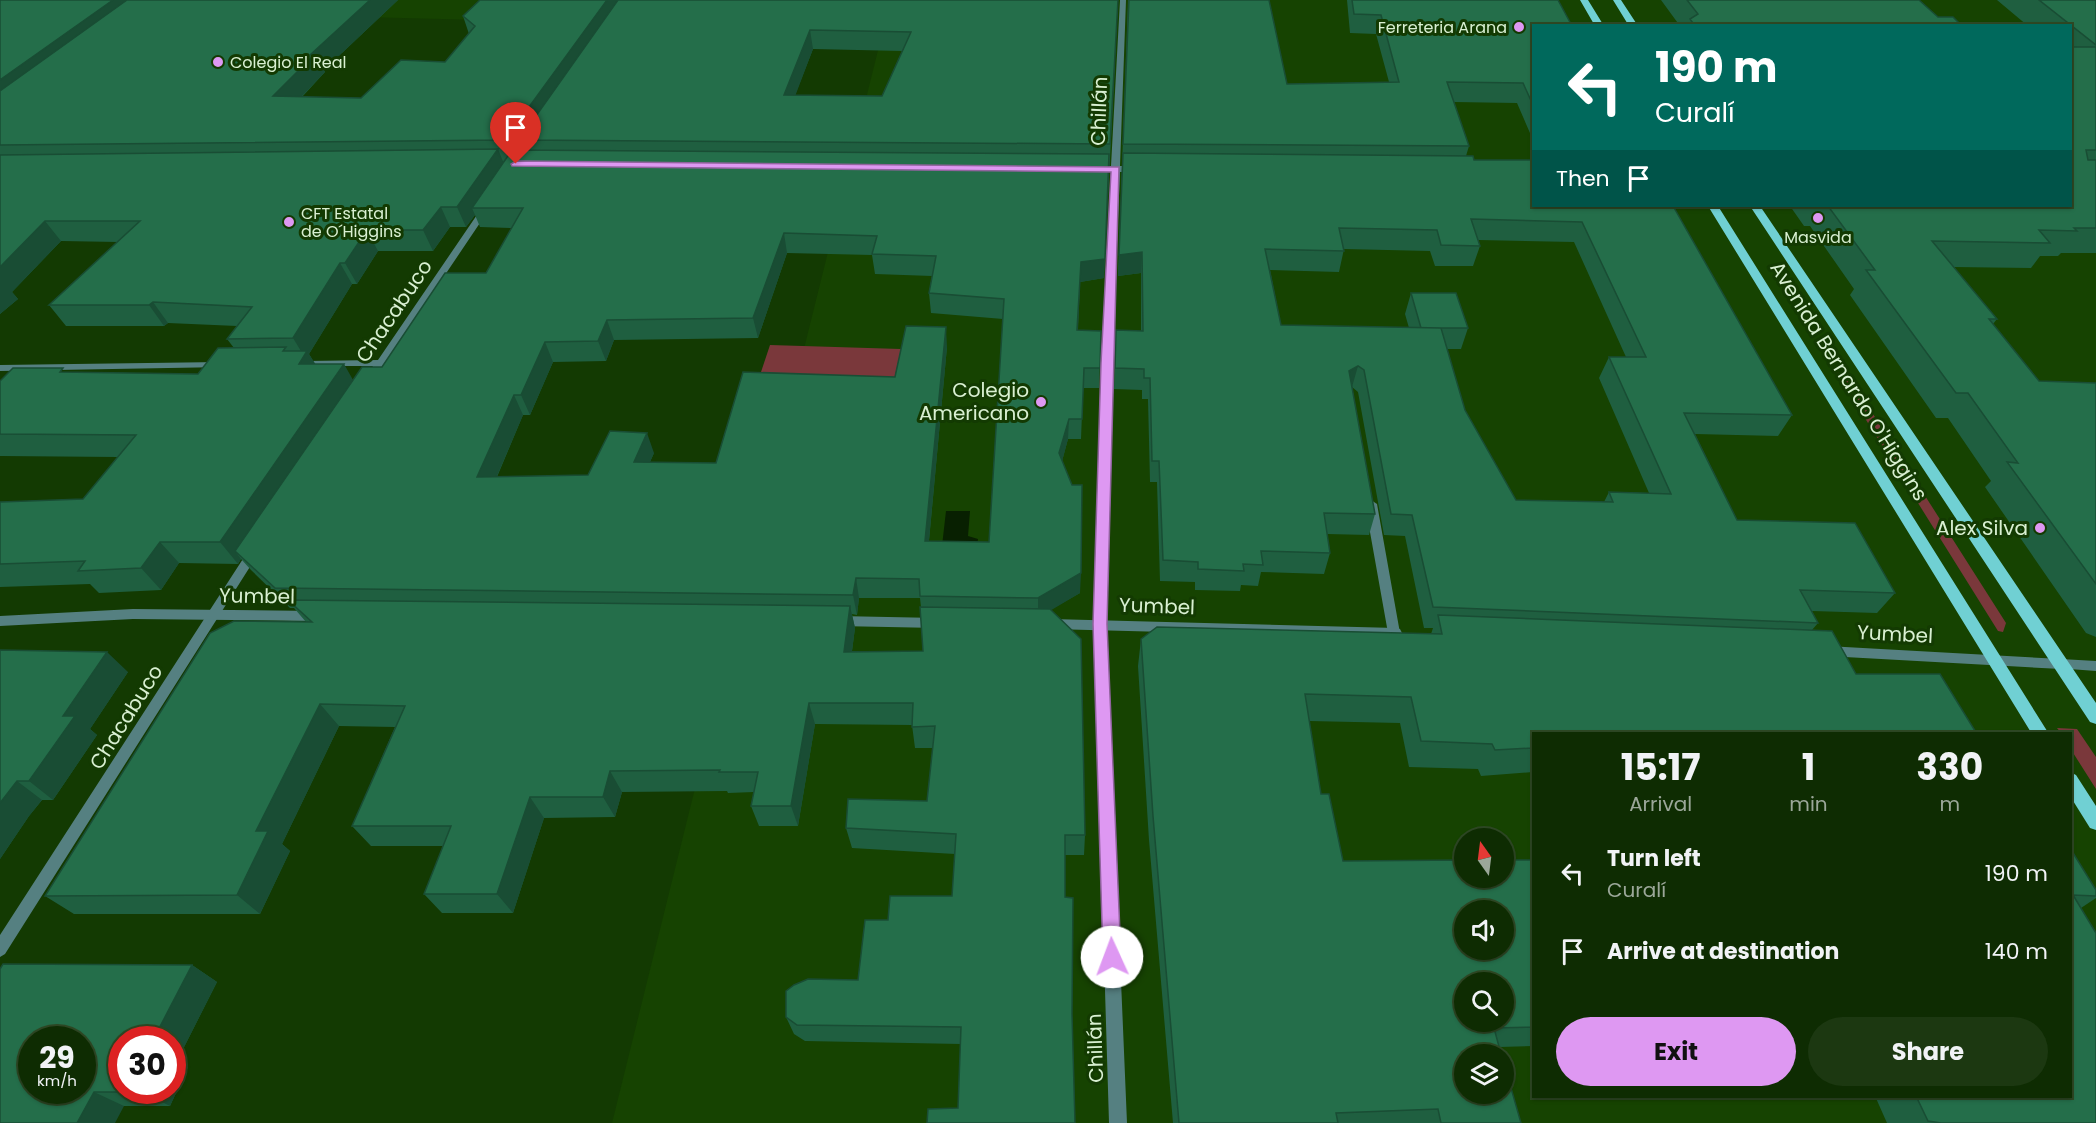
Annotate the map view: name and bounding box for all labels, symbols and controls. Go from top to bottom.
place label: Ferreteria Arana [1378,16,1507,39]
marker: Ferreteria Arana [1512,20,1526,34]
text: 190 m [1655,38,1777,97]
icon: left [1556,48,1634,126]
place label: Colegio El Real [230,51,347,74]
marker: Colegio El Real [211,55,225,69]
street label: Chillán [1084,76,1114,146]
text: Curalí [1655,94,1735,131]
pin [490,102,541,164]
icon: arrive [499,111,532,144]
icon: arrive [1622,162,1655,195]
text: Then [1556,163,1610,194]
place label: CFT Estatal de O´Higgins [301,202,402,243]
marker: Masvida [1811,211,1825,225]
marker: CFT Estatal de O´Higgins [282,215,296,229]
place label: Masvida [1784,226,1852,249]
street label: Chacabuco [349,254,439,368]
street label: Avenida Bernardo O'Higgins [1764,256,1934,506]
place label: Colegio Americano [919,376,1029,427]
marker: Colegio Americano [1034,395,1048,409]
place label: Alex Silva [1936,514,2028,542]
marker: Alex Silva [2033,521,2047,535]
street label: Yumbel [219,581,295,611]
street label: Yumbel [1119,591,1195,621]
street label: Yumbel [1856,618,1934,650]
street label: Chacabuco [83,659,169,775]
text: 15:17 [1621,742,1701,793]
text: 1 [1802,742,1815,793]
text: 330 [1916,742,1983,793]
text: Arrival [1629,790,1692,818]
text: min [1789,790,1828,818]
text: m [1939,790,1960,818]
north arrow [1454,828,1514,888]
map controls [1454,828,1514,1104]
text: Turn left [1607,843,1701,874]
icon: left [1556,857,1589,890]
text: 190 m [1985,858,2048,889]
text: Curalí [1607,876,1666,904]
button: sound [1454,900,1514,960]
position arrow [1080,925,1144,989]
icon: arrive [1556,935,1589,968]
text: Arrive at destination [1607,936,1839,967]
text: 140 m [1985,936,2048,967]
button: search [1454,972,1514,1032]
street label: Chillán [1080,1013,1110,1083]
button: Exit [1556,1017,1796,1086]
button: Share [1808,1017,2048,1086]
speed limit sign: 30 [108,1026,186,1104]
text: 29 [39,1036,75,1079]
button: layers [1454,1044,1514,1104]
text: km/h [37,1070,77,1091]

